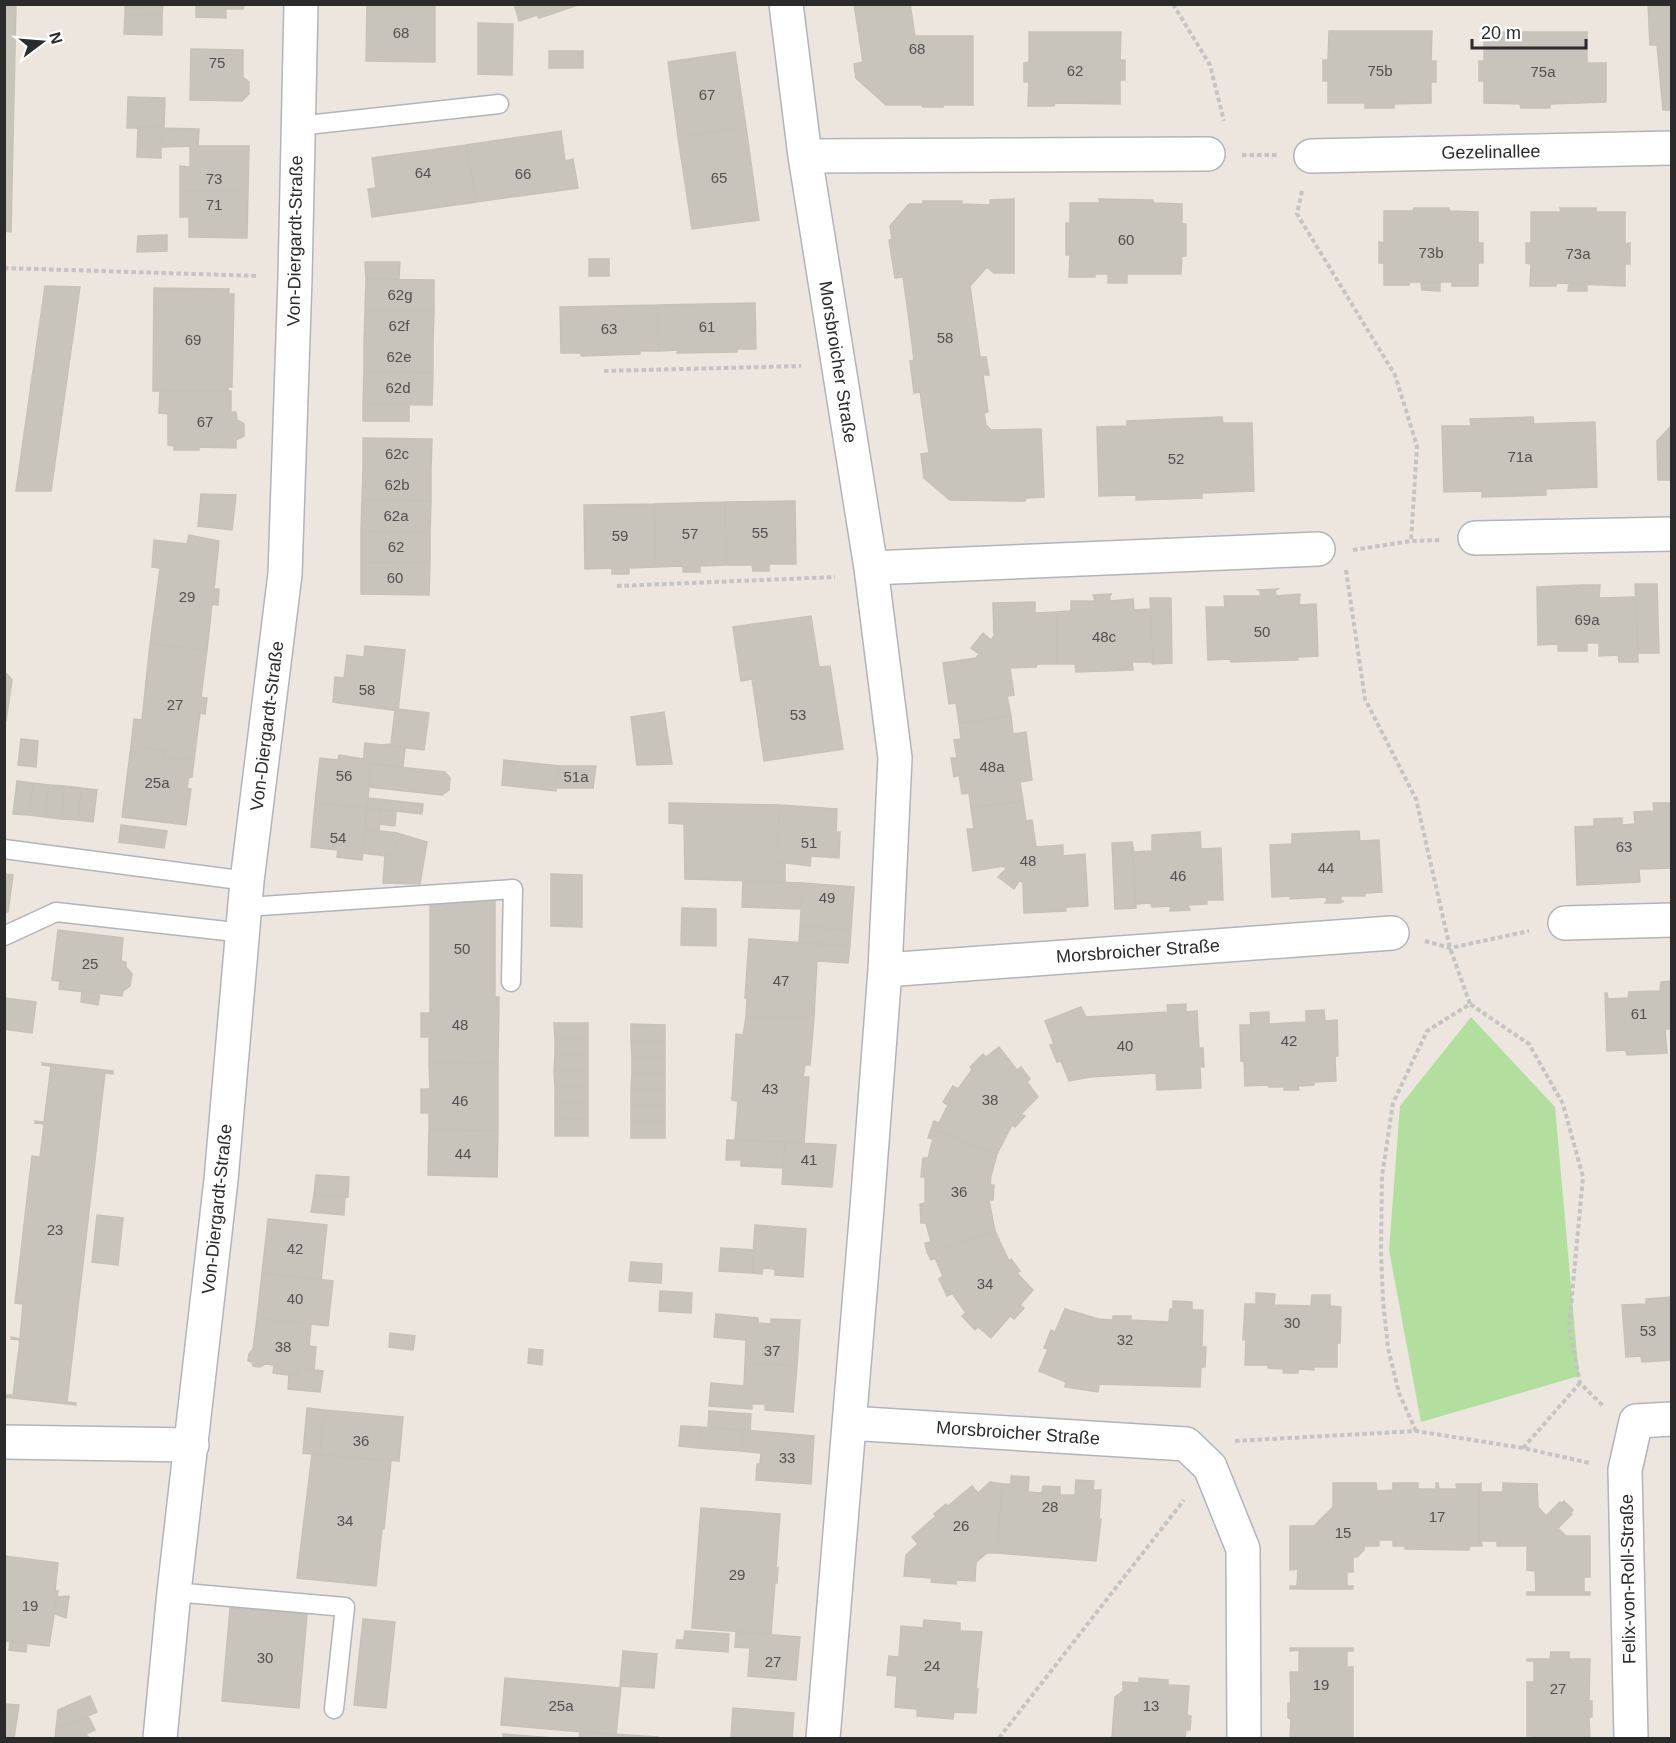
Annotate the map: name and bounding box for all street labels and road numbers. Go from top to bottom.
street label: Gezelinallee [1441,141,1541,163]
street label: Von-Diergardt-Straße [284,155,306,327]
street label: Morsbroicher Straße [815,279,861,445]
street label: Von-Diergardt-Straße [247,640,287,812]
street label: Morsbroicher Straße [1055,935,1221,967]
street label: Von-Diergardt-Straße [198,1123,236,1295]
street label: Morsbroicher Straße [935,1417,1101,1449]
street label: Felix-von-Roll-Straße [1617,1494,1639,1664]

